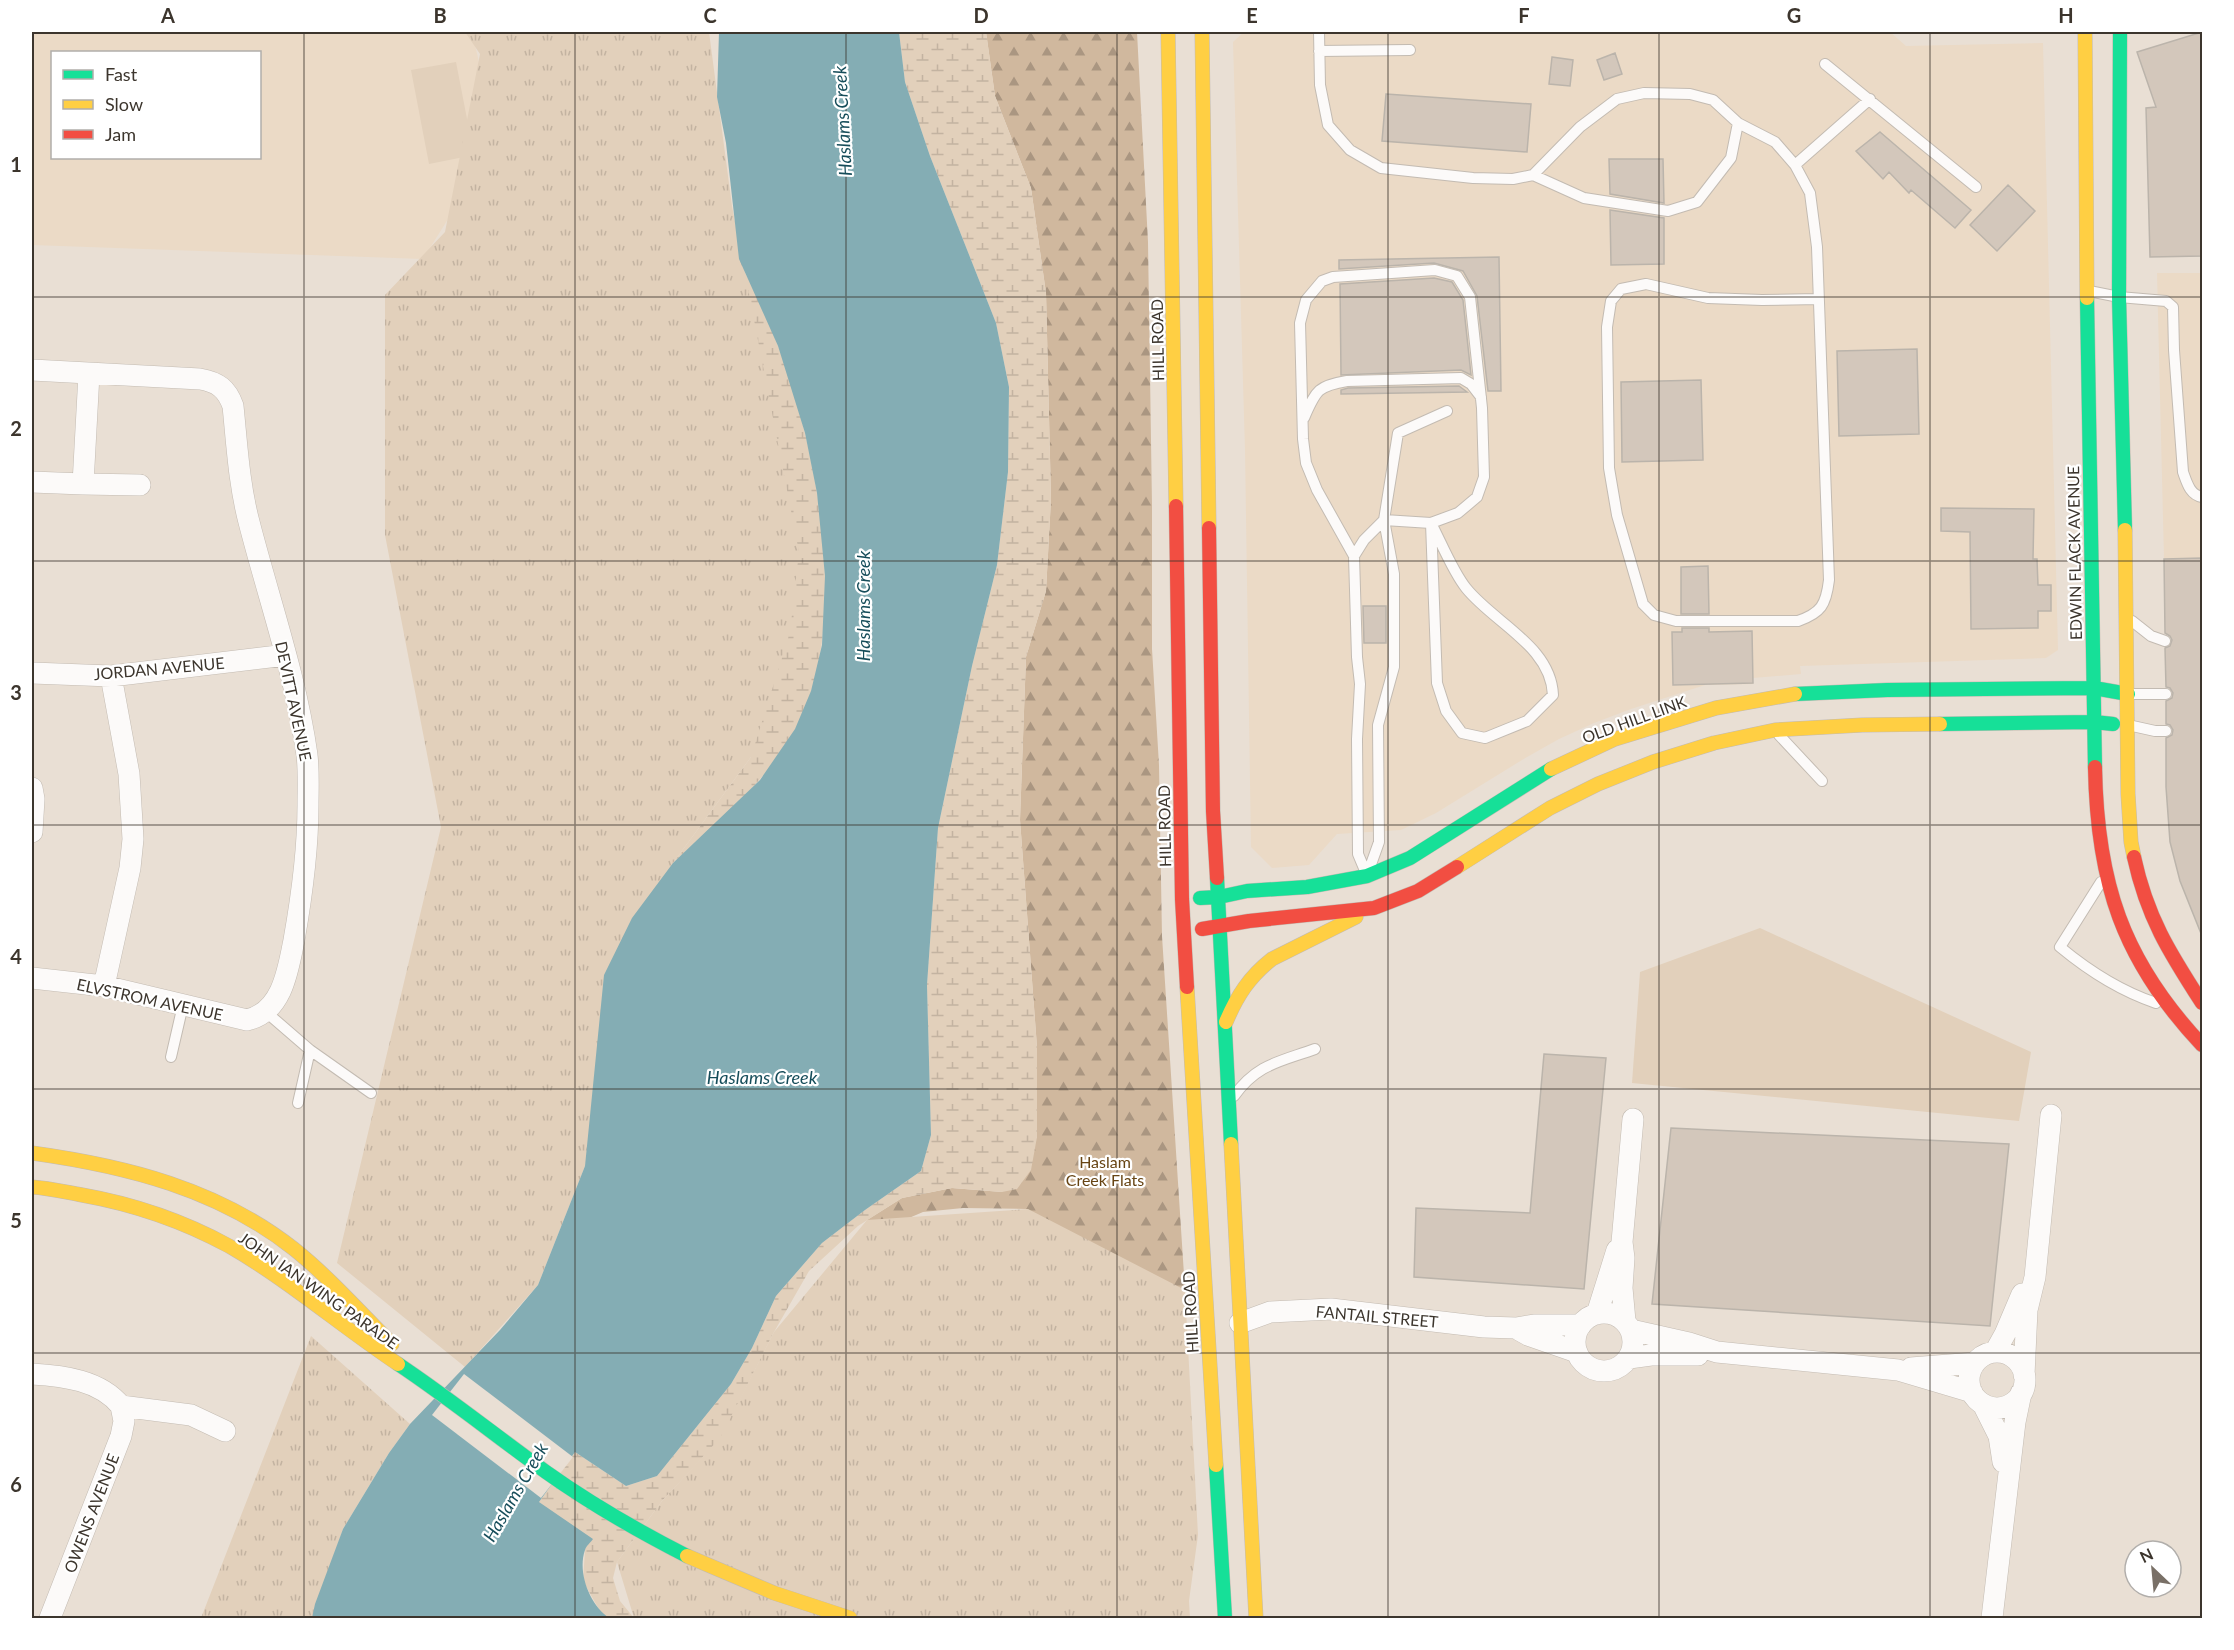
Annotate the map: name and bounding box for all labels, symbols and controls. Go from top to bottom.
text: A [160,3,175,27]
text: B [433,3,447,27]
text: C [703,3,717,27]
text: D [973,3,989,27]
text: E [1246,3,1258,27]
text: F [1518,3,1530,27]
text: G [1787,3,1801,27]
text: H [2058,3,2074,27]
legend [51,51,261,159]
text: Fast [105,63,138,85]
water label: Haslams Creek [828,65,856,177]
text: Slow [105,93,143,115]
text: Jam [105,123,136,145]
text: 1 [10,152,22,176]
street label: HILL ROAD [1147,299,1167,381]
text: 2 [10,416,22,440]
street label: EDWIN FLACK AVENUE [2063,466,2085,640]
water label: Haslams Creek [852,550,874,661]
street label: DEVITT AVENUE [272,639,316,763]
street label: JORDAN AVENUE [93,653,225,683]
text: 3 [10,680,22,704]
street label: OLD HILL LINK [1579,691,1689,747]
street label: HILL ROAD [1154,785,1174,867]
text: 4 [10,944,22,968]
street label: ELVSTROM AVENUE [75,974,225,1024]
water label: Haslams Creek [707,1066,818,1088]
park label: Haslam Creek Flats [1066,1152,1144,1189]
text: 5 [10,1208,22,1232]
street label: JOHN IAN WING PARADE [236,1228,402,1352]
street label: HILL ROAD [1178,1270,1202,1354]
street label: FANTAIL STREET [1315,1301,1440,1331]
water label: Haslams Creek [478,1438,552,1545]
street label: OWENS AVENUE [60,1451,122,1575]
text: 6 [10,1472,22,1496]
north arrow [2123,1539,2183,1599]
text: N [2137,1544,2156,1566]

